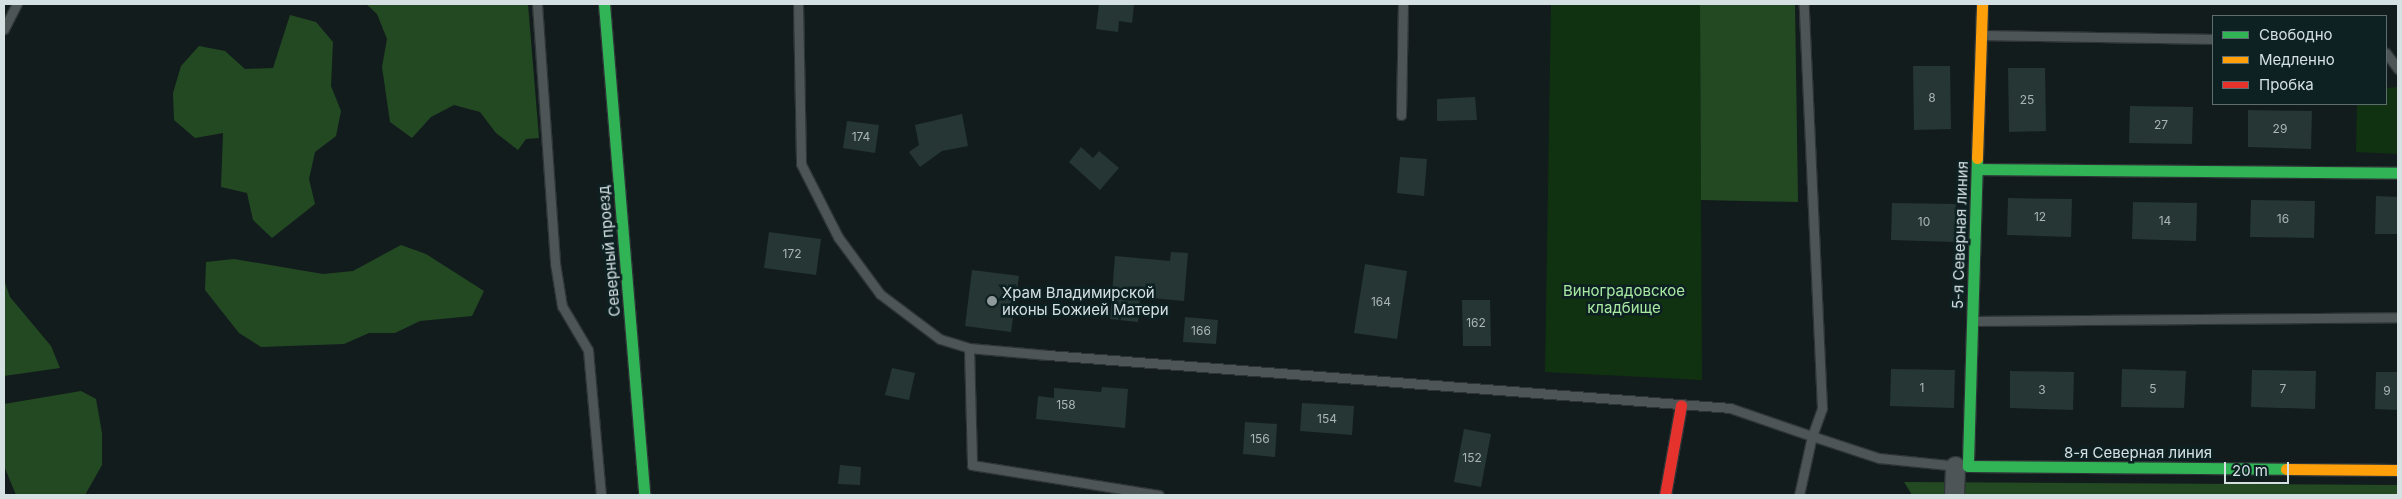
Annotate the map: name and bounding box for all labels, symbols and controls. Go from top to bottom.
legend [2212,15,2387,105]
text: Свободно [2259,25,2333,44]
text: Медленно [2259,50,2335,69]
text: Пробка [2259,75,2314,94]
house number: 8 [1928,91,1936,105]
house number: 25 [2020,93,2034,107]
house number: 27 [2154,118,2168,132]
house number: 29 [2273,122,2287,136]
house number: 174 [852,130,870,144]
street label: 5-я Северная линия [1948,161,1972,309]
street label: Северный проезд [594,185,624,317]
house number: 12 [2034,210,2046,224]
house number: 16 [2277,212,2289,226]
house number: 14 [2159,214,2171,228]
house number: 10 [1918,215,1930,229]
house number: 172 [783,247,801,261]
park label: Виноградовское кладбище [1563,281,1685,316]
place label: Храм Владимирской иконы Божией Матери [1002,283,1169,318]
marker: Храм Владимирской иконы Божией Матери [986,295,998,307]
house number: 164 [1371,295,1391,309]
house number: 162 [1466,316,1486,330]
house number: 166 [1191,324,1211,338]
house number: 1 [1920,381,1924,395]
house number: 5 [2149,382,2157,396]
house number: 7 [2280,382,2286,396]
house number: 3 [2038,383,2046,397]
house number: 9 [2383,384,2391,398]
house number: 158 [1056,398,1076,412]
house number: 154 [1317,412,1337,426]
house number: 156 [1250,432,1270,446]
street label: 8-я Северная линия [2064,444,2212,462]
house number: 152 [1462,451,1482,465]
scale bar [2227,452,2292,484]
text: 20 m [2232,461,2268,480]

